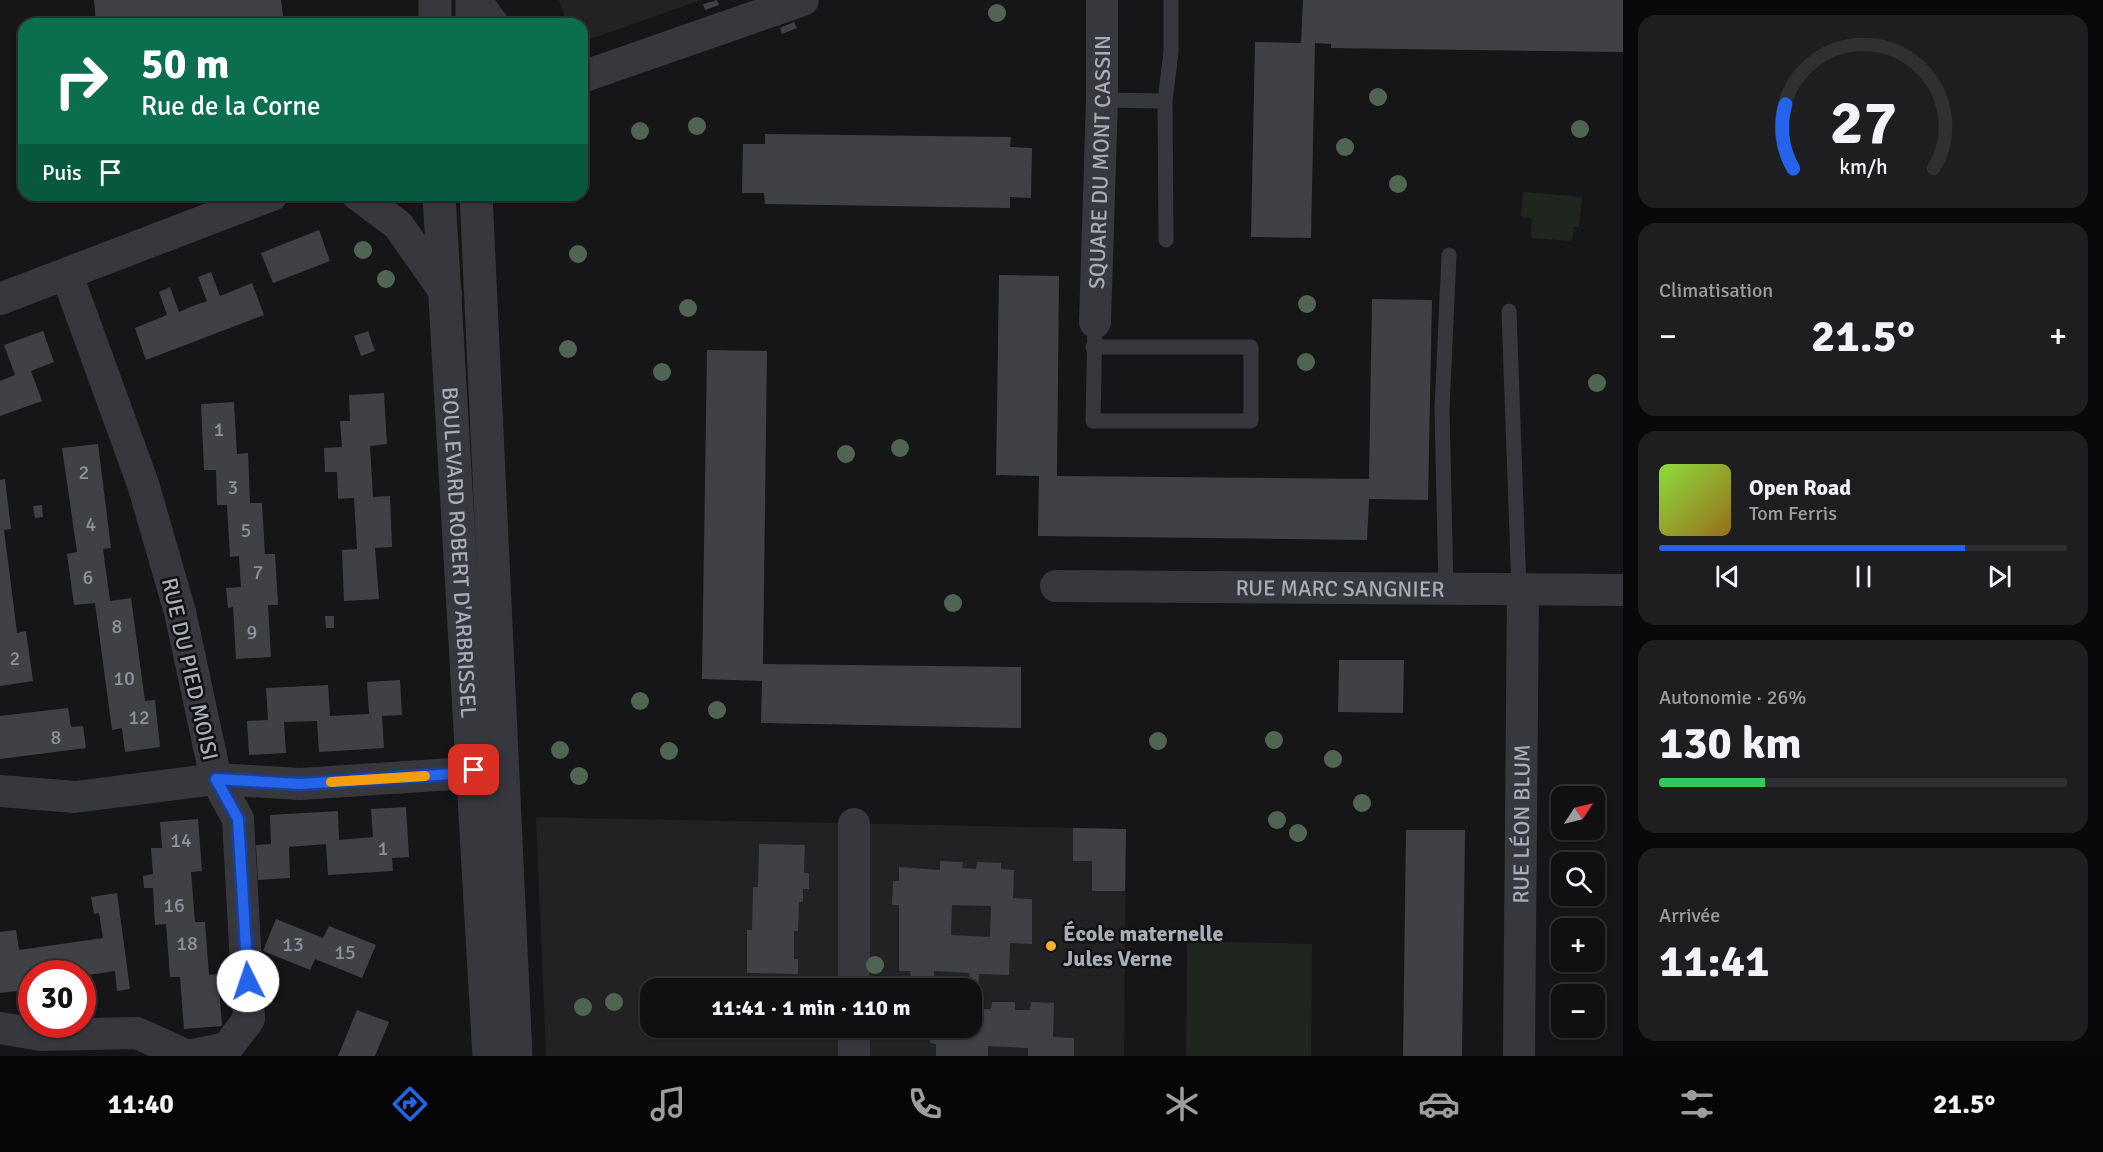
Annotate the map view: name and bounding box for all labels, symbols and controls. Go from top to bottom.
street label: SQUARE DU MONT CASSIN [1083,35,1116,289]
text: 50 m [141,39,230,90]
icon: right [42,42,120,120]
text: 27 [1829,84,1897,161]
text: Rue de la Corne [141,90,320,123]
text: km/h [1839,154,1887,180]
icon: arrive [94,156,127,189]
text: Puis [42,159,82,186]
text: Climatisation [1659,278,1773,303]
text: 21.5° [1811,309,1915,364]
text: − [1659,316,1677,357]
text: + [2049,316,2067,357]
street label: BOULEVARD ROBERT D'ARBRISSEL [437,386,483,719]
house number: 1 [214,417,224,442]
house number: 2 [79,460,89,485]
text: Open Road [1749,474,1851,501]
house number: 3 [228,475,238,500]
text: Tom Ferris [1749,501,1837,526]
house number: 4 [86,512,97,537]
house number: 5 [241,518,251,543]
house number: 7 [253,560,263,585]
icon: previous [1711,560,1744,593]
icon: pause [1847,560,1880,593]
icon: next [1983,560,2016,593]
house number: 6 [83,565,93,590]
street label: RUE MARC SANGNIER [1235,574,1445,602]
street label: RUE DU PIED MOISI [156,575,224,763]
house number: 8 [112,614,122,639]
house number: 9 [247,620,257,645]
house number: 2 [10,646,20,671]
house number: 10 [113,666,135,691]
text: Autonomie · 26% [1659,685,1806,710]
house number: 12 [128,705,150,730]
text: 130 km [1659,716,1802,771]
house number: 8 [51,725,61,750]
pin [448,744,499,795]
street label: RUE LÉON BLUM [1507,744,1535,904]
icon: arrive [457,753,490,786]
north arrow [1551,786,1605,840]
map controls [1551,786,1605,1038]
house number: 14 [170,828,192,853]
house number: 1 [378,836,388,861]
button: search [1551,852,1605,906]
house number: 16 [163,893,185,918]
text: Arrivée [1659,903,1720,928]
button: + [1551,918,1605,972]
place label: École maternelle Jules Verne [1063,920,1223,972]
house number: 18 [176,931,198,956]
house number: 13 [282,932,304,957]
text: 11:41 [1659,934,1769,989]
marker: École maternelle Jules Verne [1044,939,1058,953]
house number: 15 [334,940,356,965]
position arrow [216,949,280,1013]
speed limit sign: 30 [18,960,96,1038]
button: − [1551,984,1605,1038]
text: 11:41 · 1 min · 110 m [711,994,911,1021]
icon: directions [389,1083,431,1125]
icon: music [647,1083,689,1125]
icon: phone [904,1083,946,1125]
icon: climate [1161,1083,1203,1125]
icon: car [1418,1083,1460,1125]
icon: filters [1676,1083,1718,1125]
text: 11:40 [108,1088,174,1121]
text: 21.5° [1933,1088,1995,1121]

